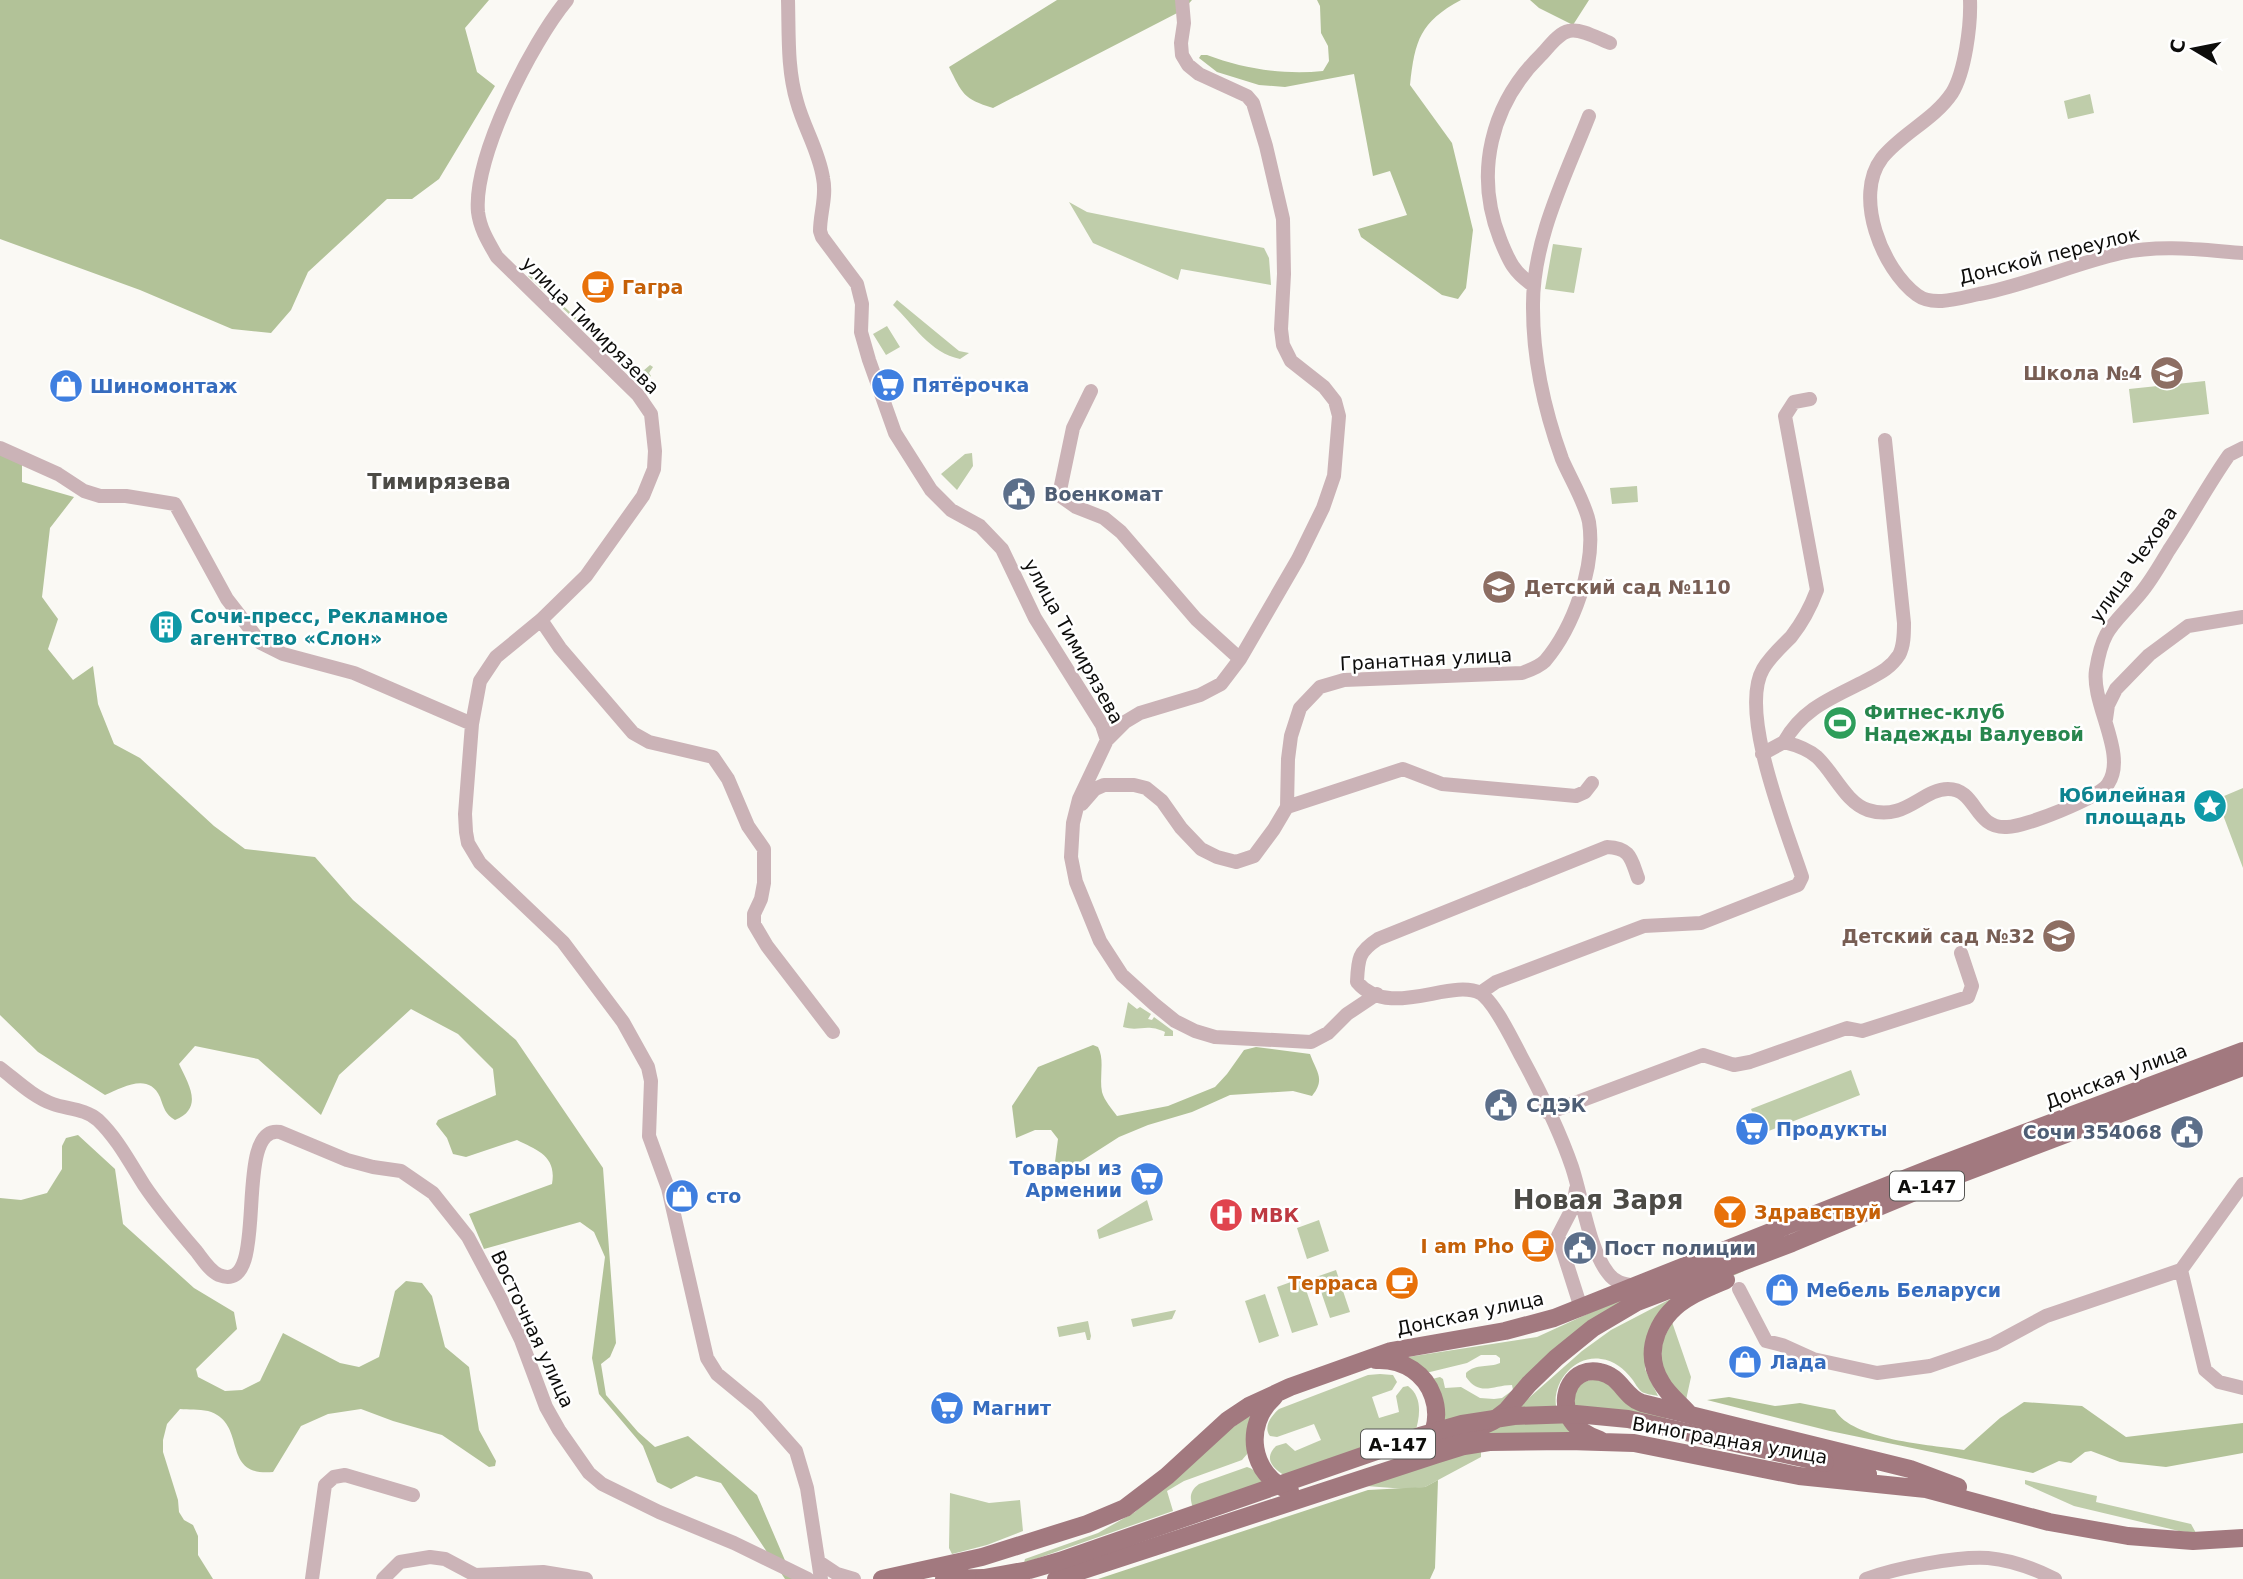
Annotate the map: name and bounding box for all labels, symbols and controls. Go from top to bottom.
north arrow [2159,14,2229,84]
text: С [2165,37,2189,55]
street label: Донской переулок [1956,222,2142,288]
street label: улица Тимирязева [518,252,664,398]
cafe icon: Гагра [579,268,617,306]
place label: Гагра [622,276,683,298]
school or university icon: Школа №4 [2148,354,2186,392]
place label: Школа №4 [2023,362,2142,384]
supermarket icon: Пятёрочка [869,366,907,404]
shop icon: Шиномонтаж [47,367,85,405]
place label: Пятёрочка [912,374,1029,396]
place label: Шиномонтаж [90,375,238,397]
district label: Тимирязева [367,470,511,494]
public building icon: Военкомат [1000,475,1038,513]
place label: Военкомат [1044,483,1163,505]
street label: улица Чехова [2085,502,2181,626]
street label: улица Тимирязева [1020,555,1128,727]
school or university icon: Детский сад №110 [1480,568,1518,606]
place label: Детский сад №110 [1524,576,1731,598]
place label: Сочи-пресс, Рекламное агентство «Слон» [190,605,448,649]
building icon: Сочи-пресс, Рекламное агентство «Слон» [147,608,185,646]
street label: Гранатная улица [1339,644,1513,674]
place label: Фитнес-клуб Надежды Валуевой [1864,701,2084,745]
sports icon: Фитнес-клуб Надежды Валуевой [1821,704,1859,742]
place label: Юбилейная площадь [2059,784,2186,828]
place icon: Юбилейная площадь [2191,787,2229,825]
school or university icon: Детский сад №32 [2040,917,2078,955]
place label: Детский сад №32 [1841,925,2035,947]
street label: Донская улица [2042,1039,2190,1113]
public building icon: СДЭК [1482,1086,1520,1124]
place label: СДЭК [1526,1094,1587,1116]
supermarket icon: Продукты [1733,1110,1771,1148]
public building icon: Сочи 354068 [2168,1113,2206,1151]
place label: Продукты [1776,1118,1887,1140]
place label: Сочи 354068 [2023,1121,2162,1143]
place label: Товары из Армении [1009,1157,1122,1201]
supermarket icon: Товары из Армении [1128,1160,1166,1198]
road number: А-147 [1890,1171,1964,1200]
shop icon: сто [663,1177,701,1215]
place label: сто [706,1185,741,1207]
district label: Новая Заря [1513,1185,1683,1215]
bar icon: Здравствуй [1711,1193,1749,1231]
hospital icon: МВК [1207,1196,1245,1234]
place label: Здравствуй [1754,1201,1881,1223]
place label: МВК [1250,1204,1299,1226]
cafe icon: I am Pho [1519,1227,1557,1265]
public building icon: Пост полиции [1561,1229,1599,1267]
place label: I am Pho [1421,1235,1514,1257]
place label: Пост полиции [1604,1237,1756,1259]
street label: Восточная улица [487,1247,579,1411]
cafe icon: Терраса [1383,1264,1421,1302]
shop icon: Мебель Беларуси [1763,1271,1801,1309]
place label: Терраса [1288,1272,1378,1294]
place label: Мебель Беларуси [1806,1279,2001,1301]
street label: Донская улица [1394,1287,1546,1339]
shop icon: Лада [1726,1343,1764,1381]
place label: Лада [1770,1351,1827,1373]
supermarket icon: Магнит [928,1389,966,1427]
place label: Магнит [972,1397,1051,1419]
street label: Виноградная улица [1631,1412,1829,1468]
road number: А-147 [1361,1429,1435,1458]

